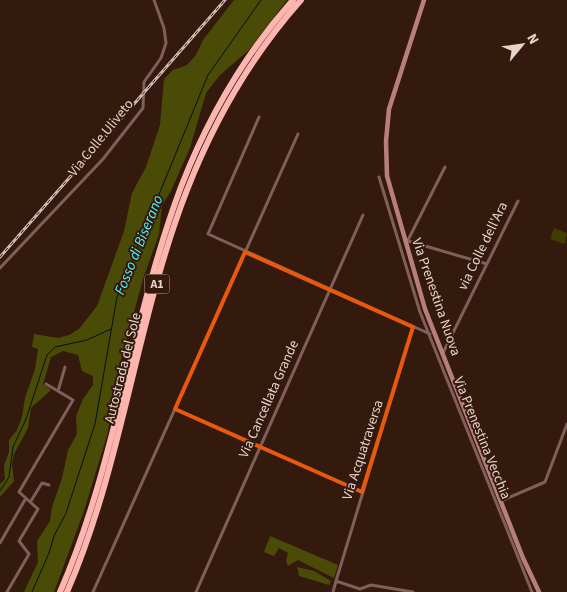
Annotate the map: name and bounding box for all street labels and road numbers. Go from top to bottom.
street label: Via Colle Uliveto [64,95,138,181]
street label: via Colle dell'Ara [453,198,513,294]
street label: Via Prenestina Nuova [406,235,466,359]
road number: A1 [144,274,170,294]
street label: Autostrada del Sole [100,311,146,425]
street label: Via Cancellata Grande [234,337,304,461]
street label: Via Prenestina Vecchia [448,374,516,502]
street label: Via Acquatraversa [337,397,389,503]

